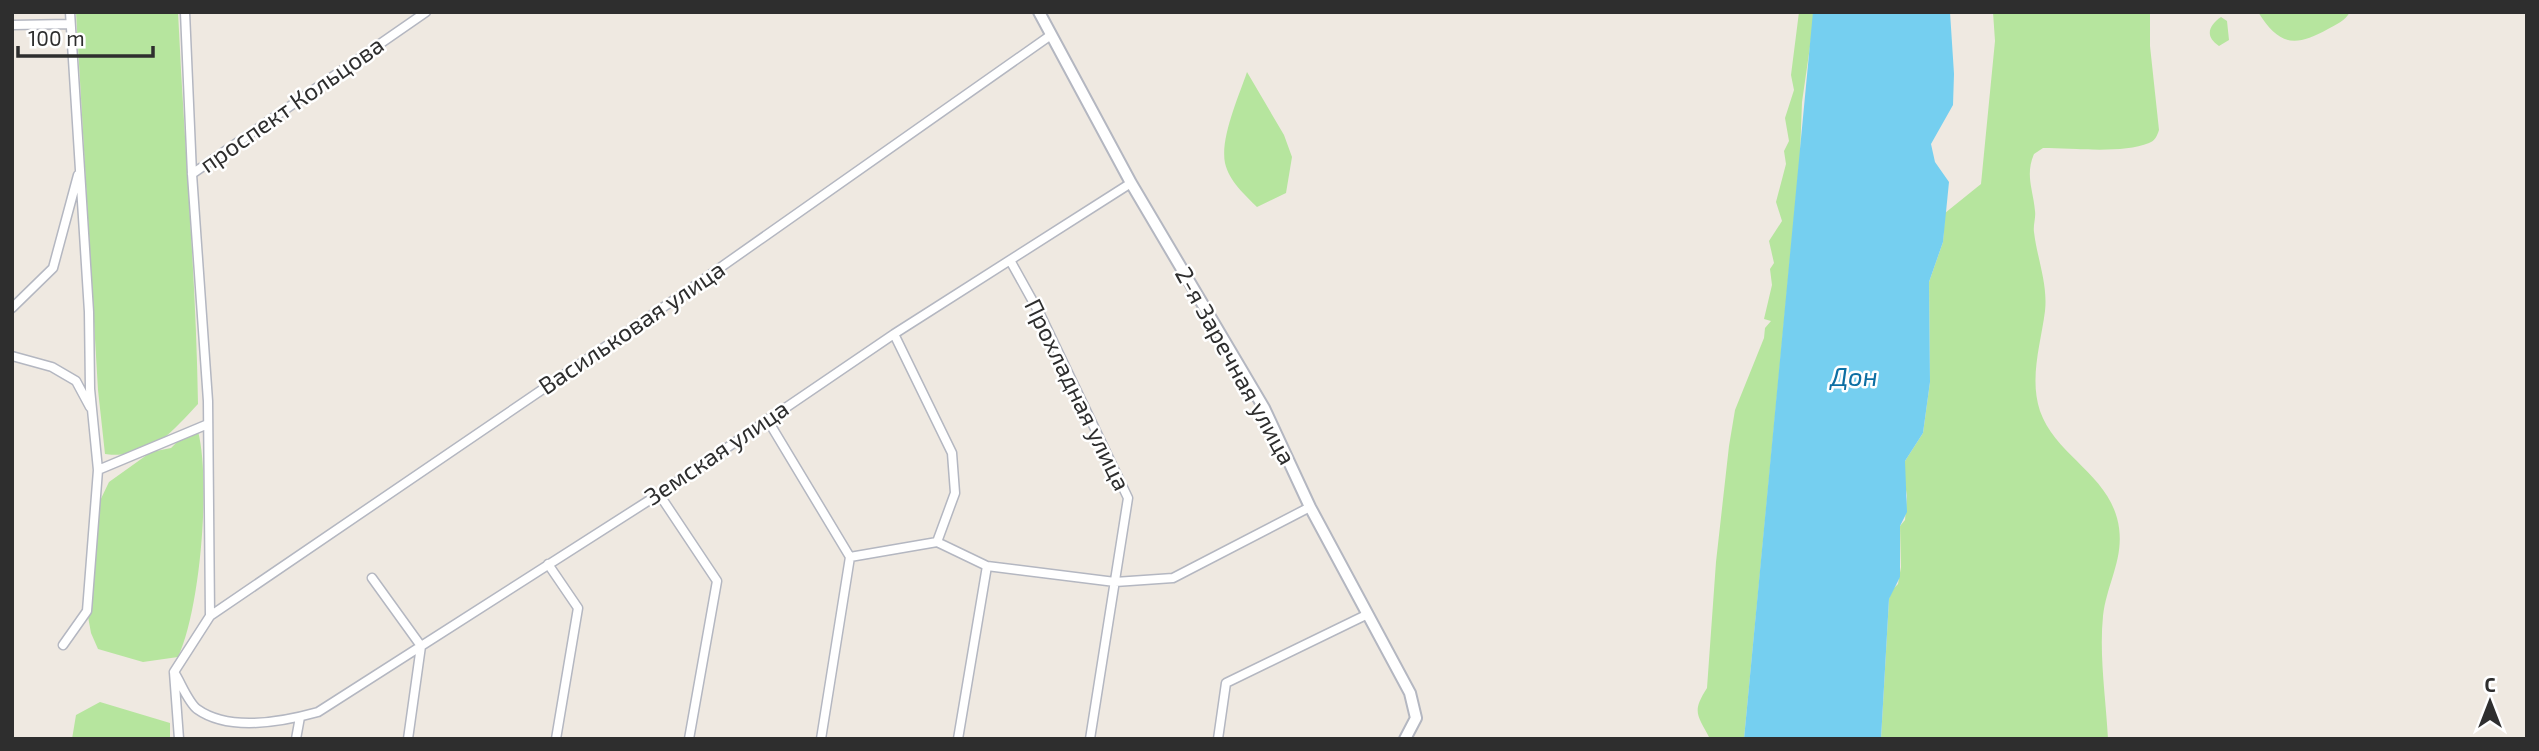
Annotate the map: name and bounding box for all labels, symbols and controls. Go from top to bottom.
scale bar [18,14,152,58]
text: 100 m [28,25,85,50]
street label: проспект Кольцова [194,29,389,178]
street label: Васильковая улица [533,254,730,401]
street label: 2-я Заречная улица [1169,261,1303,470]
street label: Прохладная улица [1018,294,1137,495]
water label: Дон [1828,360,1878,391]
street label: Земская улица [639,393,794,511]
north arrow [2455,667,2525,737]
text: С [2484,673,2496,696]

